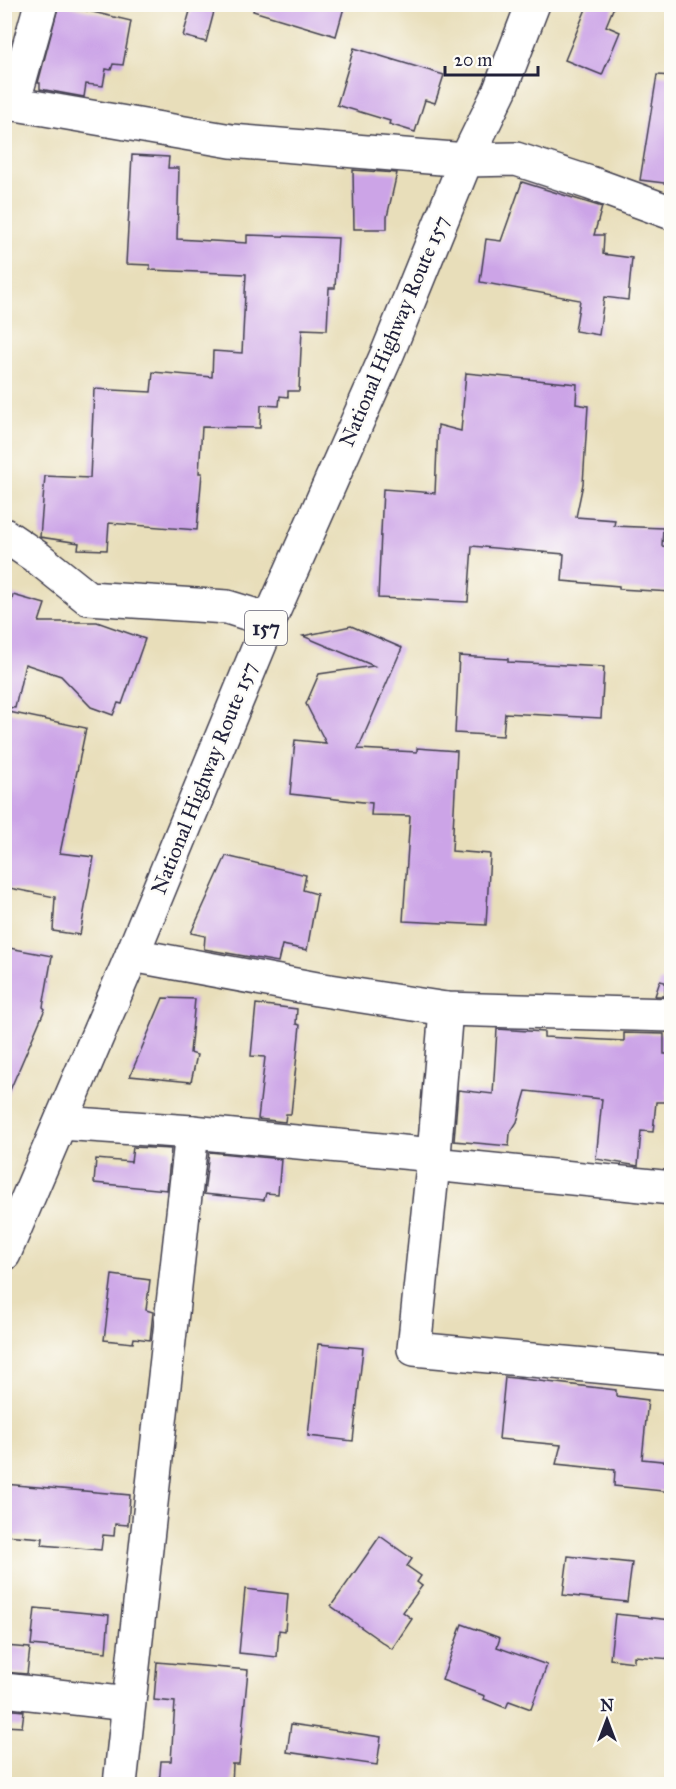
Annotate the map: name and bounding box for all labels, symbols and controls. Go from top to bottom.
scale bar [445,39,538,77]
text: 20 m [454,49,492,71]
street label: National Highway Route 157 [333,211,455,451]
road number: 157 [245,611,287,645]
street label: National Highway Route 157 [145,658,263,898]
north arrow [577,1690,637,1750]
text: N [600,1696,614,1715]

